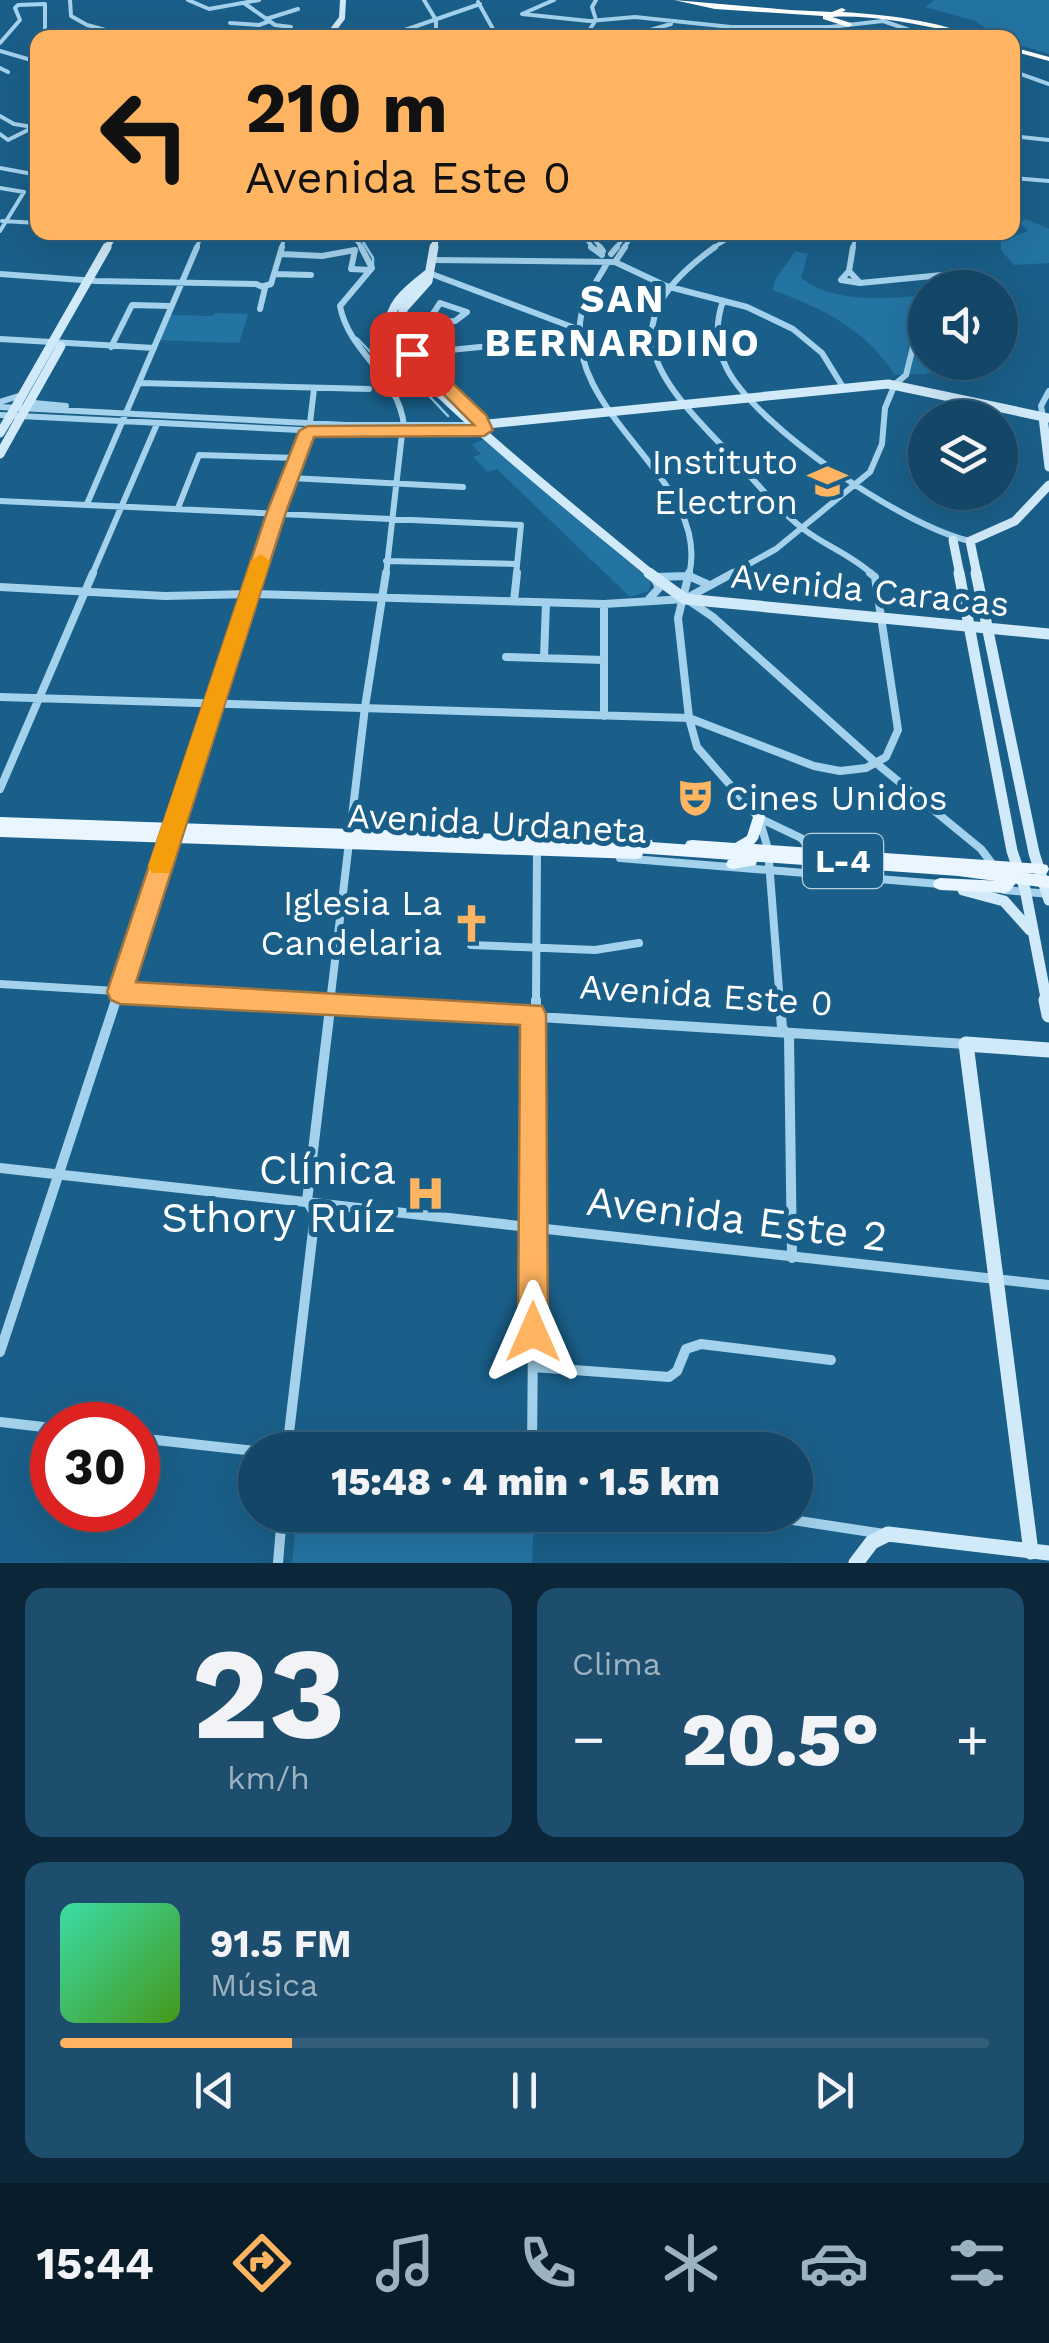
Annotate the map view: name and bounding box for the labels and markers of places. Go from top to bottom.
pin [370,312,455,397]
place label: Instituto Electron [652,441,798,523]
school or university icon: Instituto Electron [807,461,849,503]
theatre icon: Cines Unidos [674,777,716,819]
place label: Cines Unidos [725,777,948,819]
place label: Iglesia La Candelaria [260,882,442,964]
church icon: Iglesia La Candelaria [451,902,493,944]
place label: Clínica Sthory Ruíz [161,1145,396,1242]
hospital icon: Clínica Sthory Ruíz [405,1172,447,1214]

